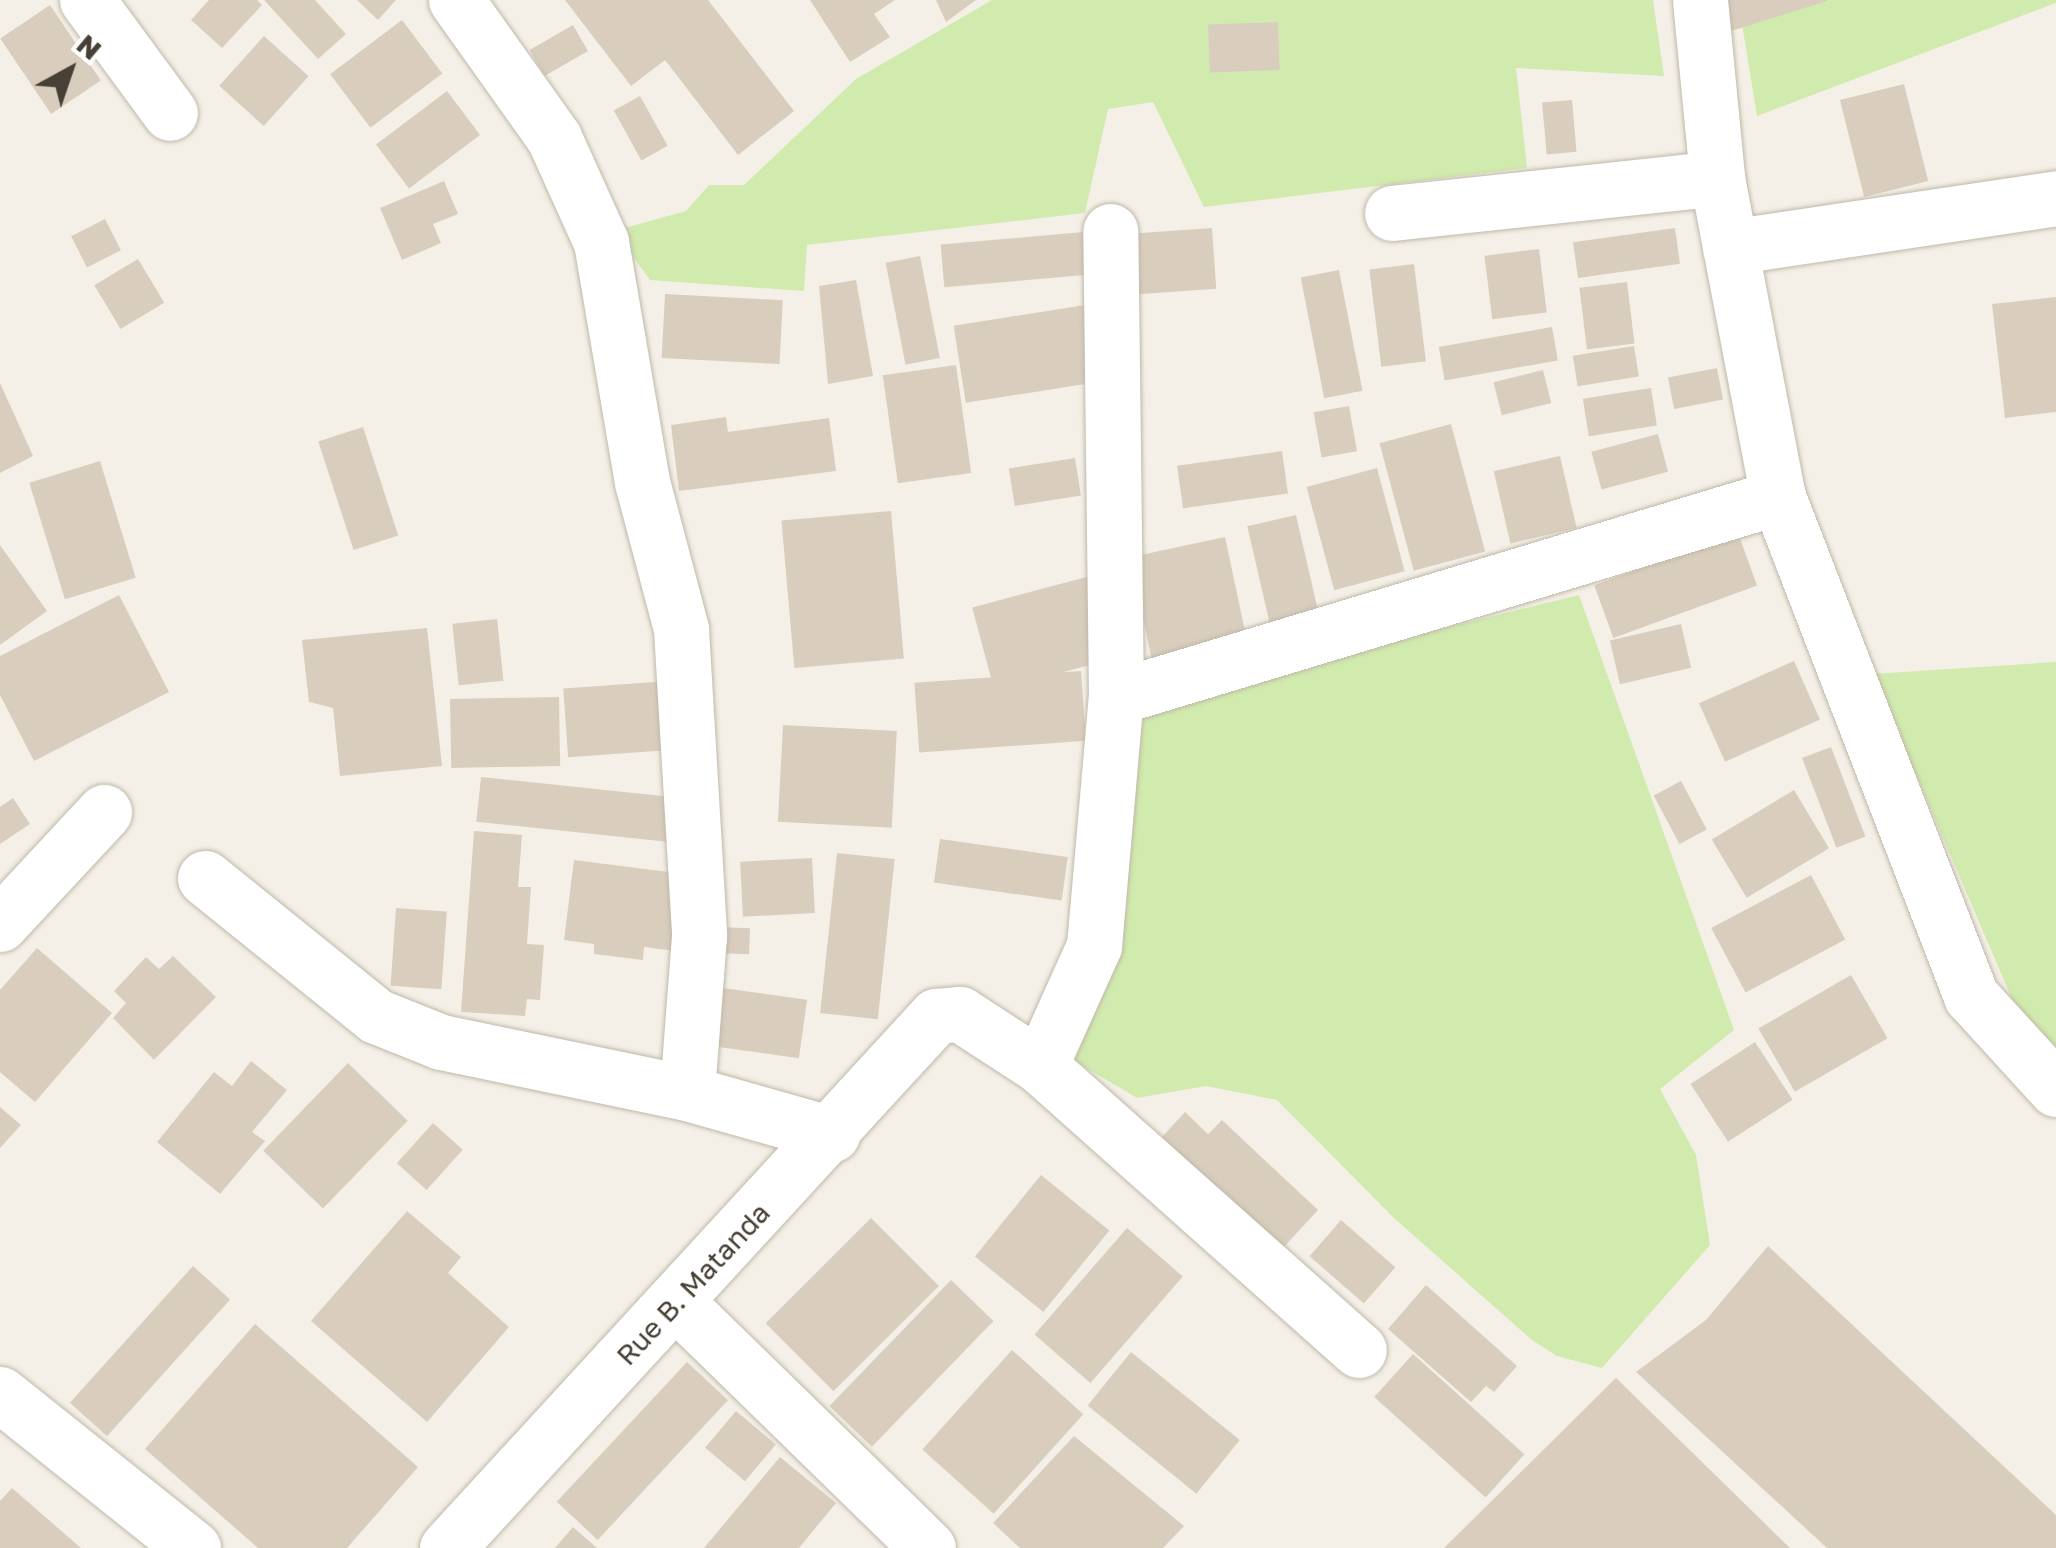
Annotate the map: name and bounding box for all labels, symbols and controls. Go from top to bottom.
north arrow [20,20,120,120]
text: N [71,27,108,66]
street label: Rue B. Matanda [609,1196,777,1372]

